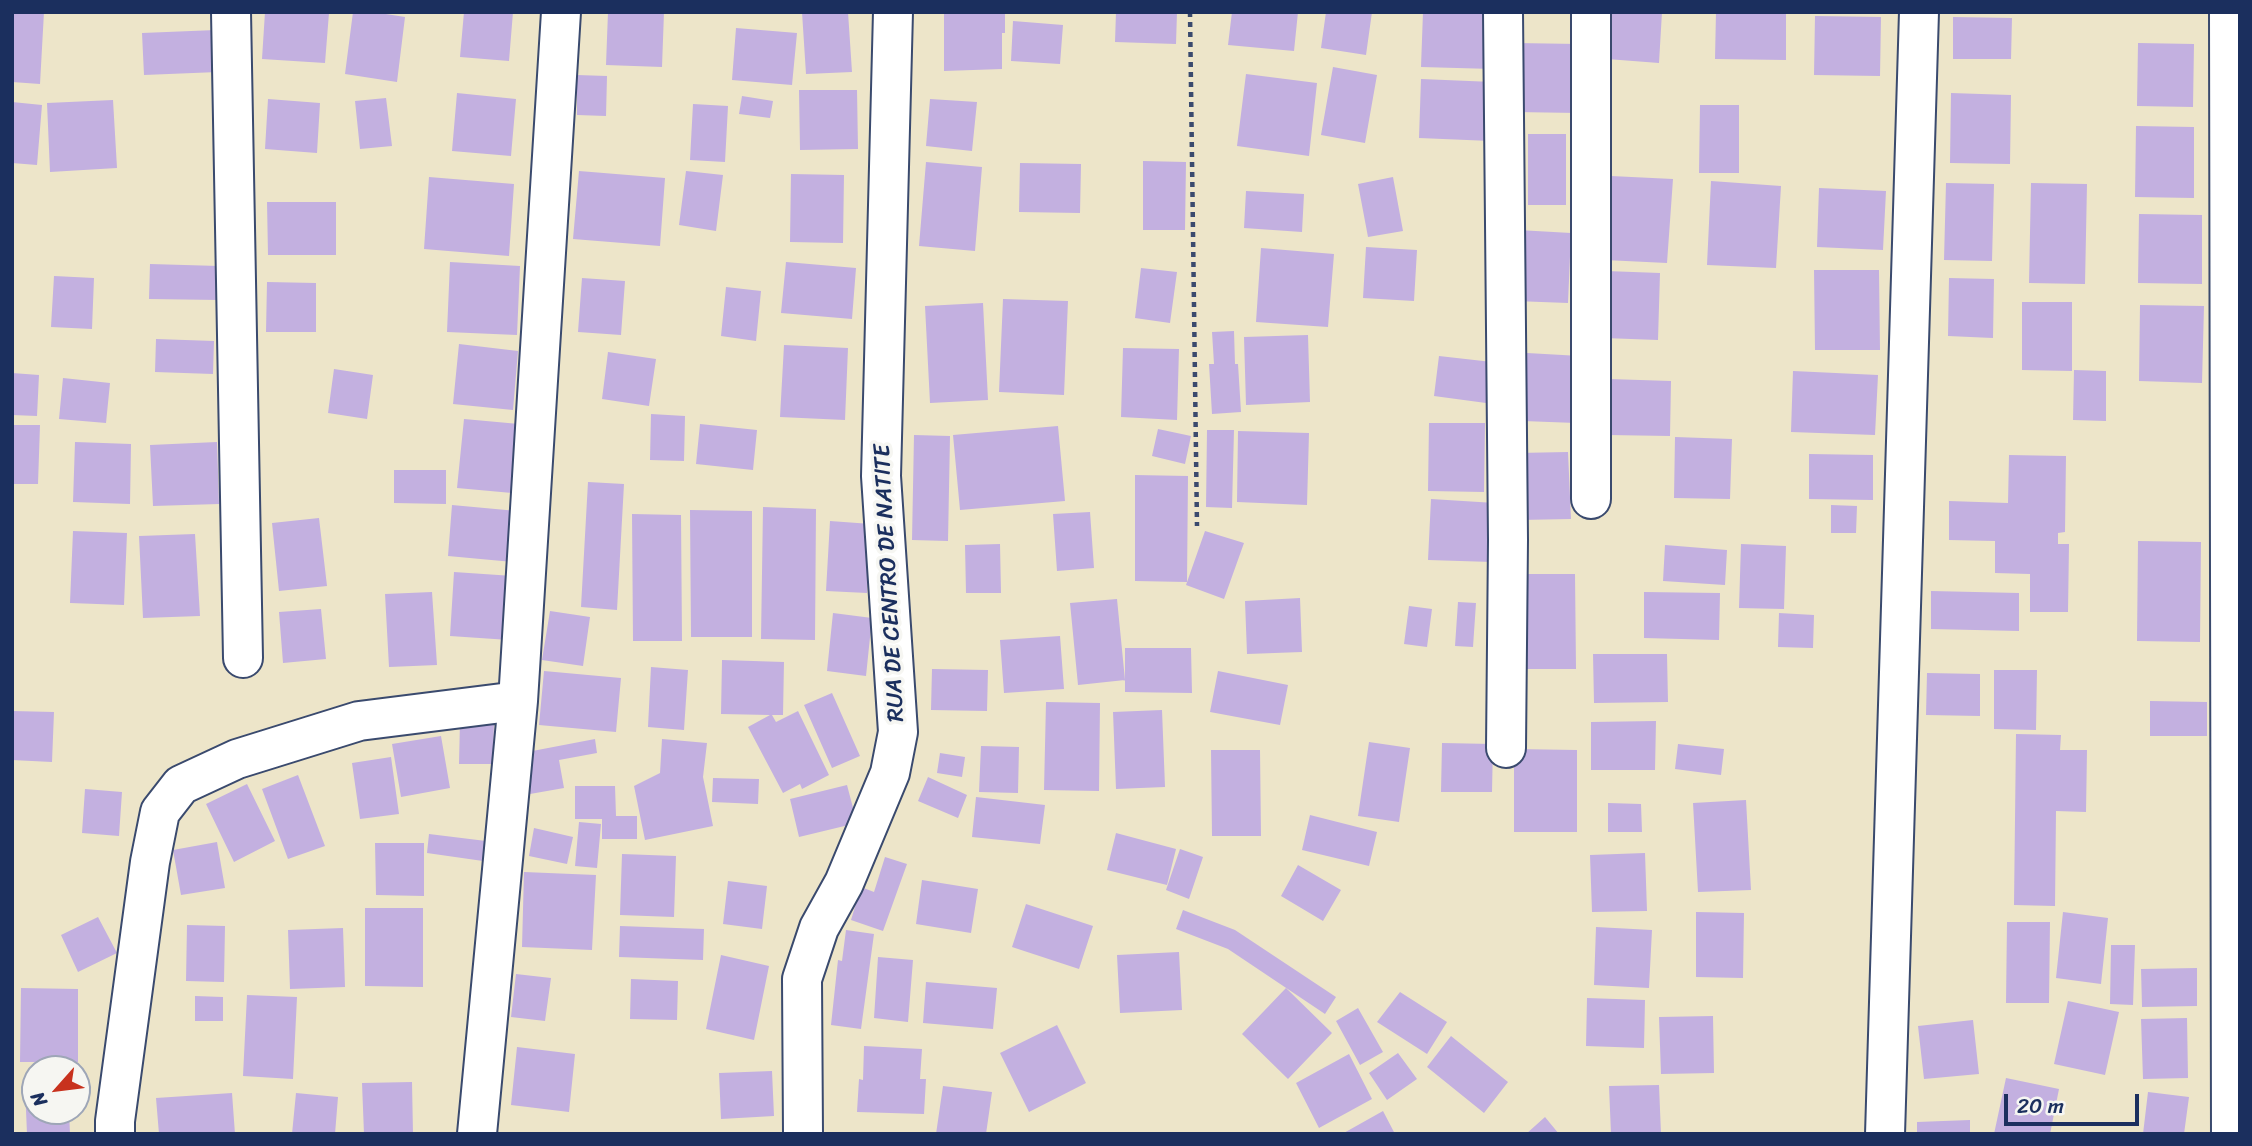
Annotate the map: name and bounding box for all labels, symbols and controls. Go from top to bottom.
street label: RUA DE CENTRO DE NATITE [869,443,911,723]
north arrow [21,1055,91,1125]
scale bar [2007,1080,2142,1124]
text: N [21,1086,56,1113]
text: 20 m [2017,1087,2064,1125]

